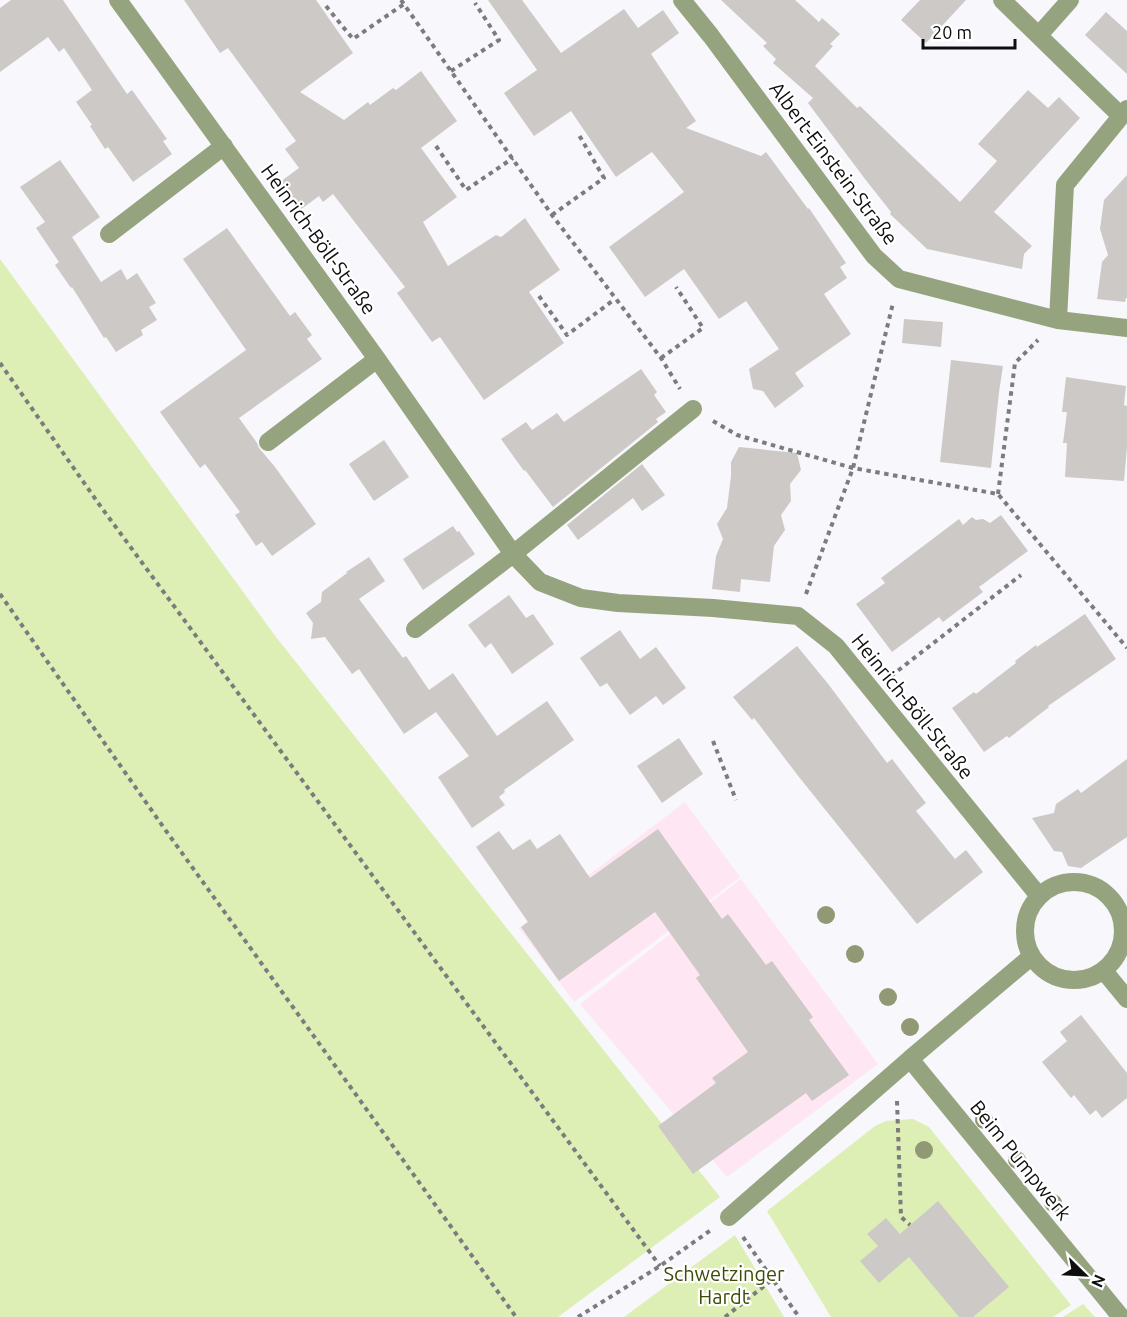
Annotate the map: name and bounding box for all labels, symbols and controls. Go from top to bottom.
scale bar [923,12,1014,50]
text: 20 m [932,22,972,42]
street label: Albert-Einstein-Straße [765,77,903,249]
street label: Heinrich-Böll-Straße [257,159,381,319]
street label: Heinrich-Böll-Straße [847,629,979,783]
street label: Beim Pumpwerk [966,1096,1076,1224]
north arrow [1055,1245,1115,1305]
park label: Schwetzinger Hardt [663,1262,785,1308]
text: N [1088,1272,1109,1290]

